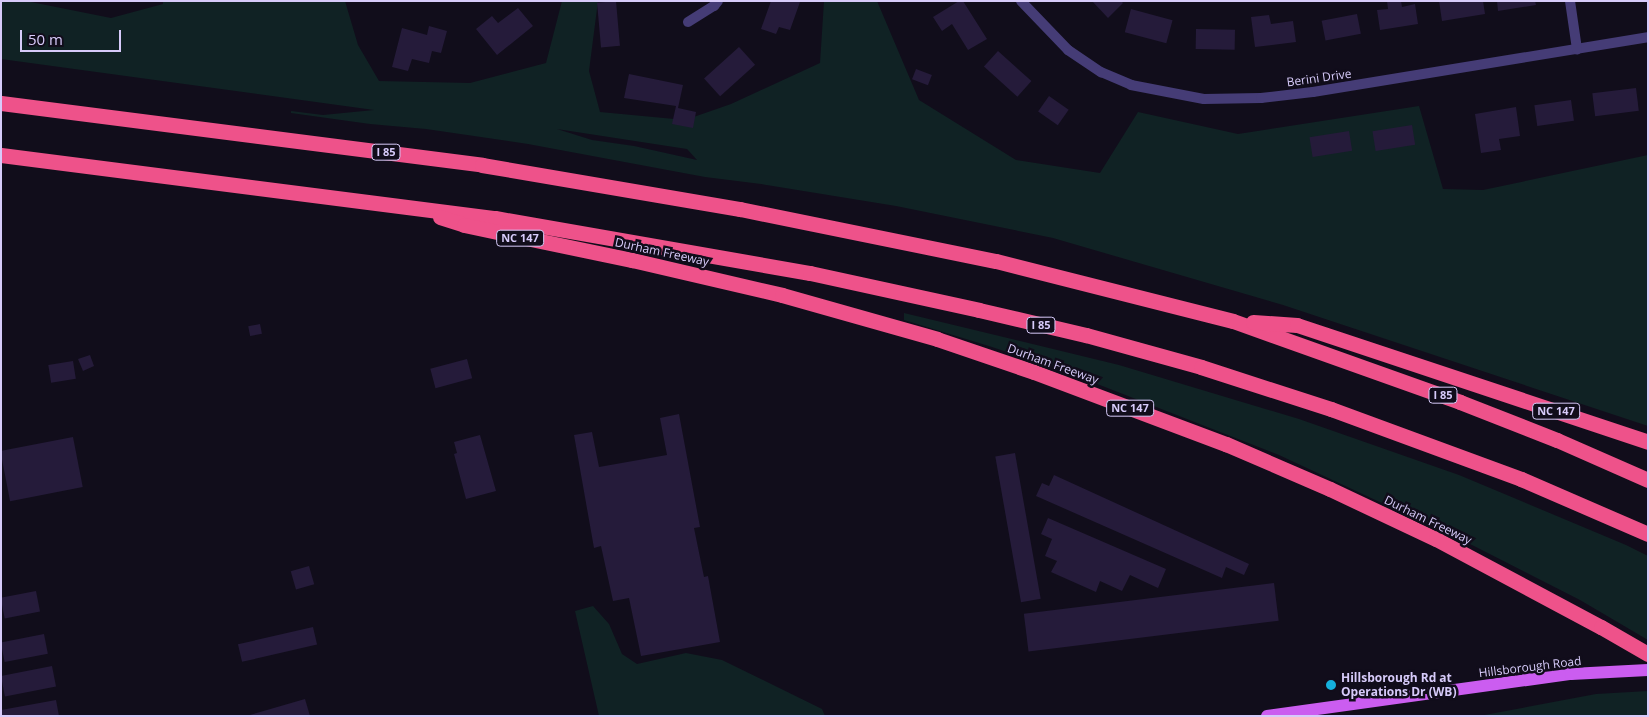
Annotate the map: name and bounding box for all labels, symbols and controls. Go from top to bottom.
scale bar [22,20,124,52]
text: 50 m [28,29,63,49]
street label: Berini Drive [1286,66,1352,90]
road number: I 85 [371,144,401,160]
road number: NC 147 [495,230,545,247]
street label: Durham Freeway [614,235,710,269]
road number: I 85 [1026,316,1056,334]
street label: Durham Freeway [1006,341,1100,387]
road number: I 85 [1428,386,1458,404]
road number: NC 147 [1105,399,1155,416]
road number: NC 147 [1531,402,1581,420]
street label: Durham Freeway [1382,493,1474,547]
street label: Hillsborough Road [1478,654,1582,680]
place label: Hillsborough Rd at Operations Dr (WB) [1341,671,1456,699]
marker: Hillsborough Rd at Operations Dr (WB) [1325,679,1337,691]

